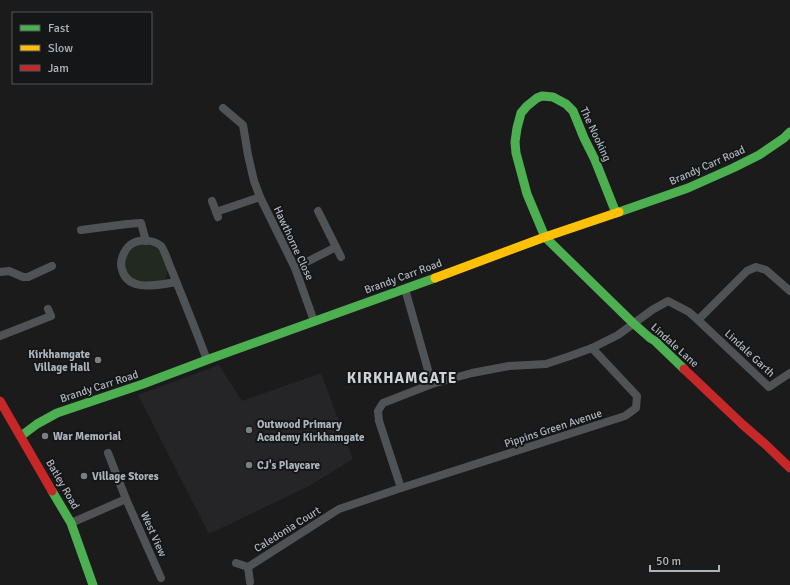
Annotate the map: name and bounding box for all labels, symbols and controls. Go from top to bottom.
legend [12,12,152,84]
text: Fast [48,21,69,36]
text: Slow [48,41,73,56]
text: Jam [48,61,69,76]
street label: The Nooking [577,105,614,164]
street label: Brandy Carr Road [667,143,747,188]
street label: Hawthorne Close [271,204,316,282]
street label: Brandy Carr Road [363,256,444,297]
street label: Lindale Lane [648,321,701,370]
street label: Lindale Garth [722,327,777,380]
place label: Kirkhamgate Village Hall [28,348,91,374]
marker: Kirkhamgate Village Hall [93,355,103,365]
street label: Brandy Carr Road [58,368,140,405]
district label: KIRKHAMGATE [347,369,457,387]
street label: Pippins Green Avenue [503,407,604,450]
place label: Outwood Primary Academy Kirkhamgate [257,418,365,444]
marker: Outwood Primary Academy Kirkhamgate [244,425,254,435]
place label: War Memorial [53,430,122,443]
marker: War Memorial [40,431,50,441]
street label: Batley Road [43,457,82,512]
place label: CJ's Playcare [257,459,321,472]
marker: CJ's Playcare [244,460,254,470]
place label: Village Stores [92,470,159,483]
marker: Village Stores [79,471,89,481]
street label: Caledonia Court [252,504,323,555]
street label: West View [138,510,169,559]
scale bar [650,547,719,573]
text: 50 m [656,554,681,569]

